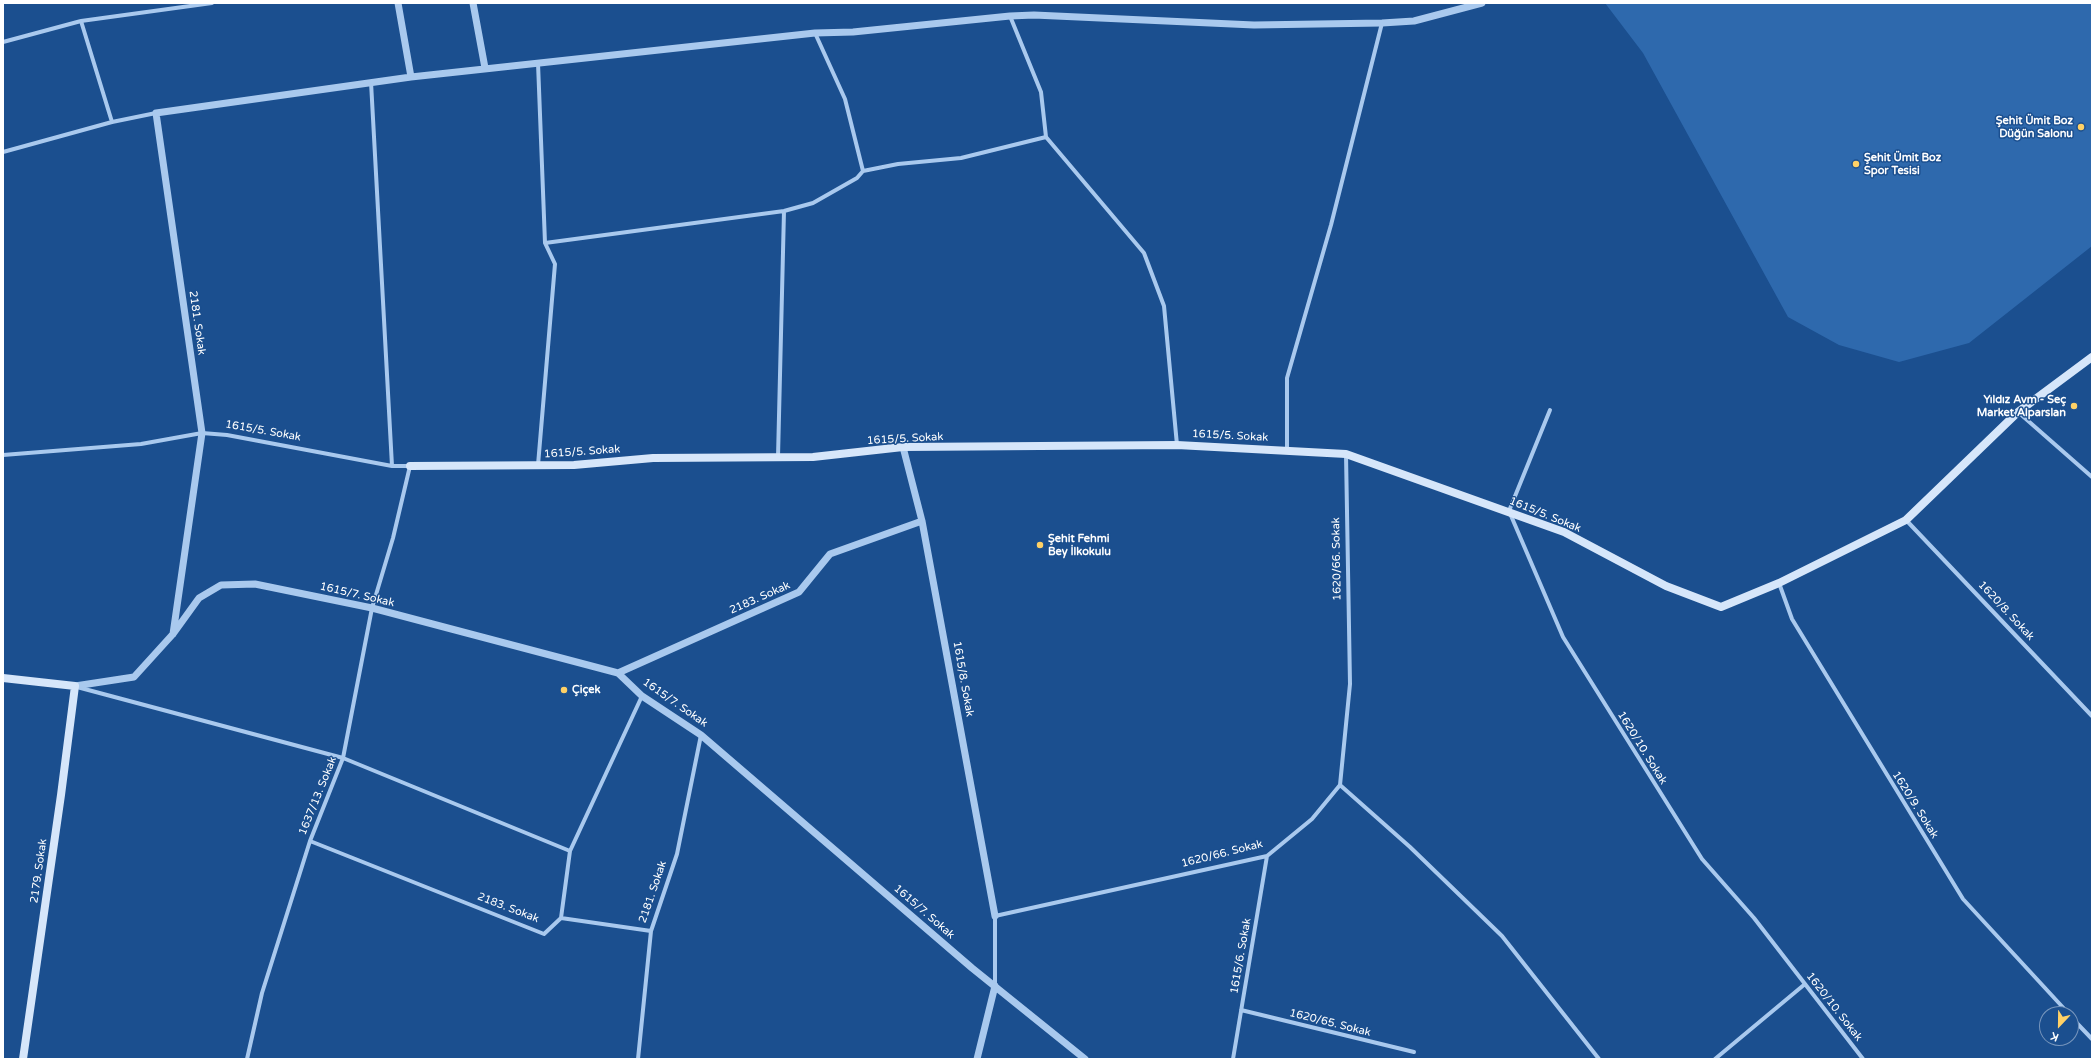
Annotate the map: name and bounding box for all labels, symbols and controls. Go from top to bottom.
place label: Şehit Ümit Boz Düğün Salonu [1996,114,2073,140]
marker: Şehit Ümit Boz Düğün Salonu [2076,122,2086,132]
place label: Şehit Ümit Boz Spor Tesisi [1864,151,1941,177]
marker: Şehit Ümit Boz Spor Tesisi [1851,159,1861,169]
street label: 2181. Sokak [186,290,208,356]
place label: Yıldız Avm - Seç Market Alparslan [1977,393,2066,419]
marker: Yıldız Avm - Seç Market Alparslan [2069,401,2079,411]
street label: 1615/5. Sokak [224,418,302,444]
street label: 1615/5. Sokak [1191,427,1269,445]
street label: 1615/5. Sokak [866,430,944,448]
street label: 1615/5. Sokak [543,443,621,461]
street label: 1615/5. Sokak [1507,495,1583,535]
street label: 1620/66. Sokak [1330,517,1344,601]
place label: Şehit Fehmi Bey İlkokulu [1048,532,1111,558]
marker: Şehit Fehmi Bey İlkokulu [1035,540,1045,550]
street label: 2183. Sokak [728,579,792,617]
street label: 1620/8. Sokak [1975,579,2037,643]
street label: 1615/7. Sokak [318,580,396,610]
street label: 1615/8. Sokak [950,640,976,718]
street label: 1615/7. Sokak [640,676,710,730]
place label: Çiçek [572,683,600,697]
marker: Çiçek [559,685,569,695]
street label: 1620/10. Sokak [1614,709,1670,787]
street label: 1637/13. Sokak [296,755,340,837]
street label: 1620/9. Sokak [1889,769,1941,841]
street label: 1620/66. Sokak [1180,837,1264,871]
street label: 2179. Sokak [28,838,50,904]
street label: 2181. Sokak [636,859,670,925]
street label: 1615/7. Sokak [891,882,957,942]
street label: 2183. Sokak [475,890,541,926]
street label: 1615/6. Sokak [1228,917,1254,995]
street label: 1620/10. Sokak [1803,970,1865,1044]
north arrow [2039,1006,2079,1046]
street label: 1620/65. Sokak [1288,1007,1372,1039]
text: K [2049,1029,2061,1044]

